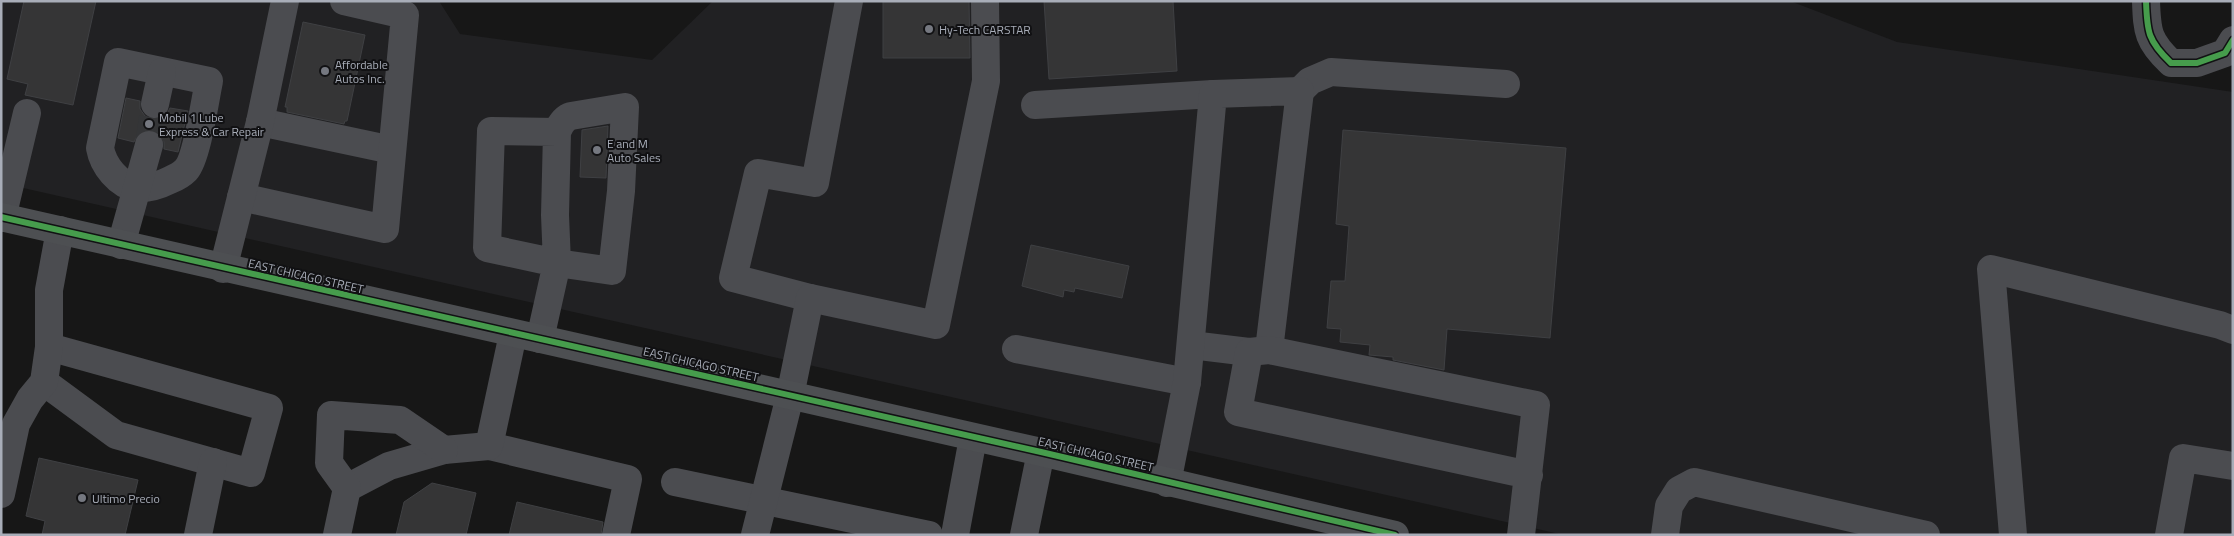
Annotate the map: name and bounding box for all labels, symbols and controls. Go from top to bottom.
place label: Hy-Tech CARSTAR [939,20,1031,39]
marker: Hy-Tech CARSTAR [923,23,935,35]
place label: Affordable Autos Inc. [335,55,388,88]
marker: Affordable Autos Inc. [319,65,331,77]
place label: Mobil 1 Lube Express & Car Repair [159,108,264,141]
marker: Mobil 1 Lube Express & Car Repair [143,118,155,130]
place label: E and M Auto Sales [607,134,661,167]
marker: E and M Auto Sales [591,144,603,156]
street label: EAST CHICAGO STREET [246,253,366,299]
street label: EAST CHICAGO STREET [641,341,761,387]
street label: EAST CHICAGO STREET [1036,431,1156,477]
place label: Ultimo Precio [92,489,160,508]
marker: Ultimo Precio [76,492,88,504]

